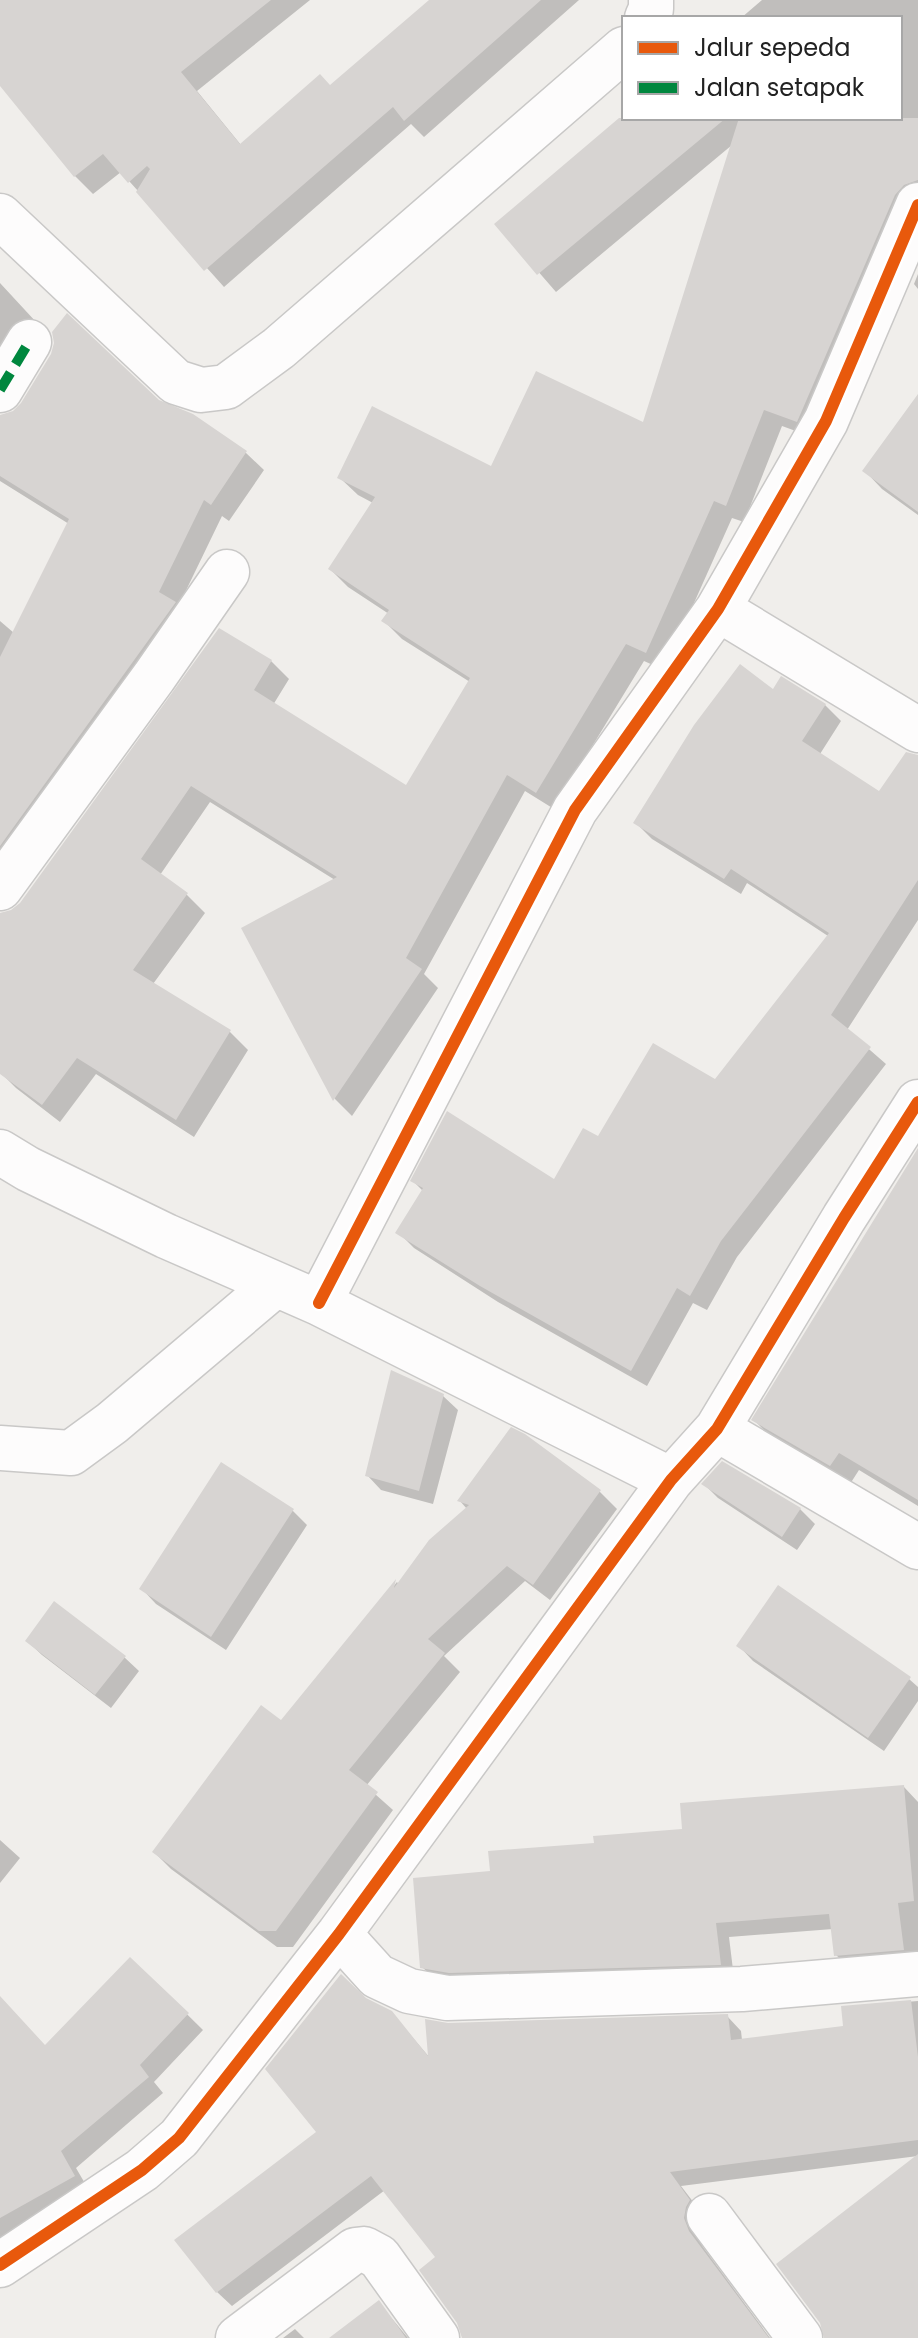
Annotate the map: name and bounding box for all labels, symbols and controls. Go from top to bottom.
legend [622,16,902,120]
text: Jalur sepeda [694,31,851,64]
text: Jalan setapak [694,71,865,104]

